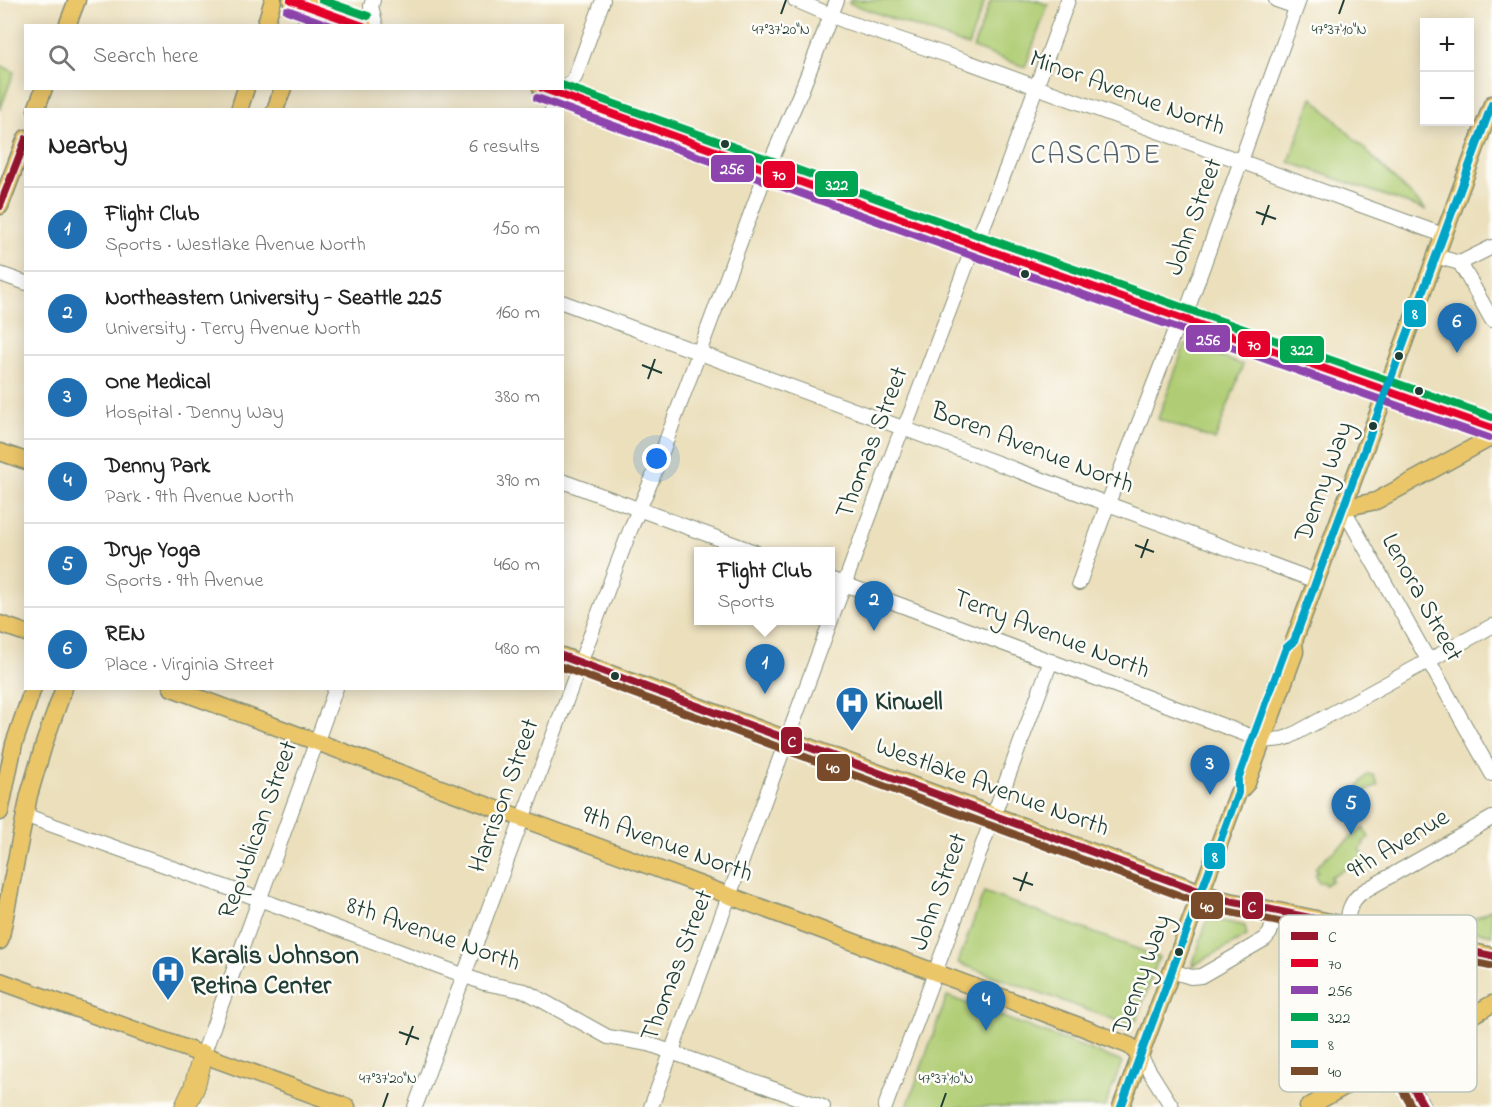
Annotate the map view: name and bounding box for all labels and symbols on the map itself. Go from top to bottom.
text: 47°37'20"N [752,19,810,41]
text: 47°37'10"N [1311,19,1367,41]
street label: Minor Avenue North [1024,41,1230,147]
district label: CASCADE [1030,136,1162,177]
unlabelled marker [719,138,731,150]
street label: John Street [1156,153,1234,281]
line badge: 256 [710,154,755,183]
text: 256 [719,158,745,182]
line badge: 70 [762,160,796,189]
text: 70 [772,164,786,188]
line badge: 322 [814,170,859,198]
text: 322 [825,174,848,198]
unlabelled marker [1019,268,1031,280]
line badge: 8 [1403,299,1427,328]
text: 8 [1411,303,1418,327]
pin: 6 [1438,304,1476,353]
line badge: 256 [1185,324,1231,353]
text: 256 [1195,329,1221,353]
line badge: 70 [1237,330,1271,358]
text: 70 [1247,334,1261,358]
line badge: 322 [1279,335,1325,364]
text: 322 [1290,339,1313,363]
unlabelled marker [1393,350,1405,362]
street label: Thomas Street [827,361,920,525]
unlabelled marker [1413,385,1425,397]
street label: Boren Avenue North [924,392,1139,505]
street label: Denny Way [1285,416,1364,549]
unlabelled marker [1367,420,1379,432]
your location [642,444,671,473]
street label: Lenora Street [1370,527,1472,669]
street label: Terry Avenue North [947,580,1155,690]
pin: 2 [854,582,894,631]
pin: 1 [746,644,784,694]
unlabelled marker [609,670,621,682]
place label: Kinwell [875,684,943,722]
hospital icon: Kinwell [834,685,870,732]
street label: Harrison Street [460,713,551,878]
line badge: C [780,726,803,755]
street label: Westlake Avenue North [870,728,1114,848]
text: C [788,731,797,755]
street label: Republican Street [209,735,309,925]
pin: 3 [1190,746,1230,795]
line badge: 40 [816,753,851,782]
text: 40 [825,757,840,781]
pin: 5 [1332,786,1370,835]
street label: 9th Avenue North [576,796,758,894]
street label: 9th Avenue [1341,799,1458,890]
street label: John Street [901,828,979,956]
line badge: 8 [1203,842,1226,870]
text: 8 [1211,846,1218,870]
street label: Thomas Street [632,884,725,1048]
street label: 8th Avenue North [341,887,525,983]
line badge: 40 [1190,891,1224,920]
line badge: C [1241,891,1264,920]
text: 40 [1199,896,1214,920]
text: C [1248,896,1257,920]
street label: Denny Way [1103,909,1182,1042]
legend [1279,915,1477,1092]
text: C [1328,926,1337,950]
place label: Karalis Johnson Retina Center [191,938,359,1006]
unlabelled marker [1173,946,1185,958]
text: 70 [1328,953,1342,977]
hospital icon: Karalis Johnson Retina Center [150,954,186,1001]
text: 256 [1328,980,1352,1004]
pin: 4 [966,982,1006,1031]
text: 322 [1328,1007,1351,1031]
text: 8 [1328,1034,1334,1058]
text: 40 [1328,1061,1342,1085]
text: 47°37'20"N [359,1068,417,1090]
text: 47°37'10"N [918,1068,974,1090]

